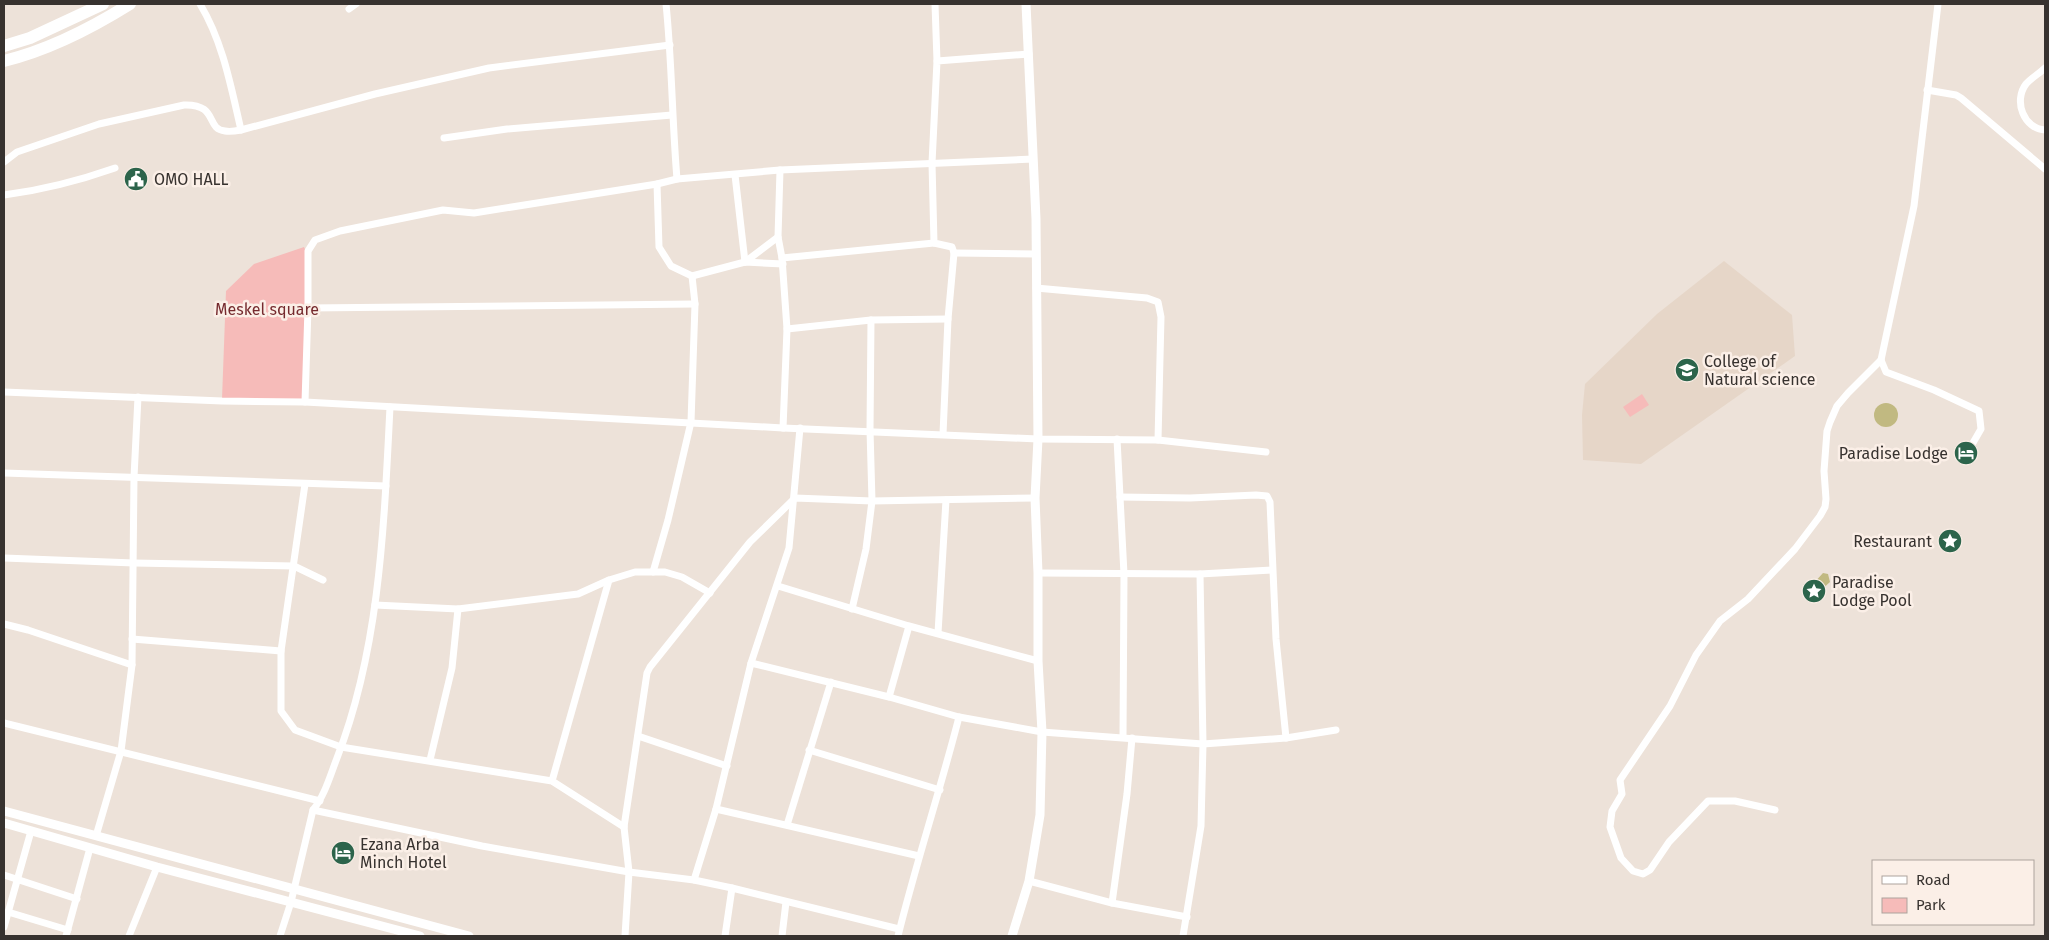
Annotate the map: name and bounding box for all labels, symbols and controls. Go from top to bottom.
public building icon: OMO HALL [123,166,149,192]
place label: OMO HALL [154,170,229,189]
park label: Meskel square [215,300,319,319]
place label: College of Natural science [1704,352,1816,389]
school or university icon: College of Natural science [1674,357,1700,383]
hotel icon: Paradise Lodge [1953,440,1979,466]
place label: Paradise Lodge [1839,444,1948,463]
place icon: Restaurant [1937,528,1963,554]
place label: Restaurant [1853,532,1932,551]
place label: Paradise Lodge Pool [1832,573,1912,610]
place icon: Paradise Lodge Pool [1801,578,1827,604]
place label: Ezana Arba Minch Hotel [360,835,447,872]
hotel icon: Ezana Arba Minch Hotel [330,840,356,866]
legend [1872,860,2034,925]
text: Road [1916,871,1951,889]
text: Park [1916,896,1946,914]

